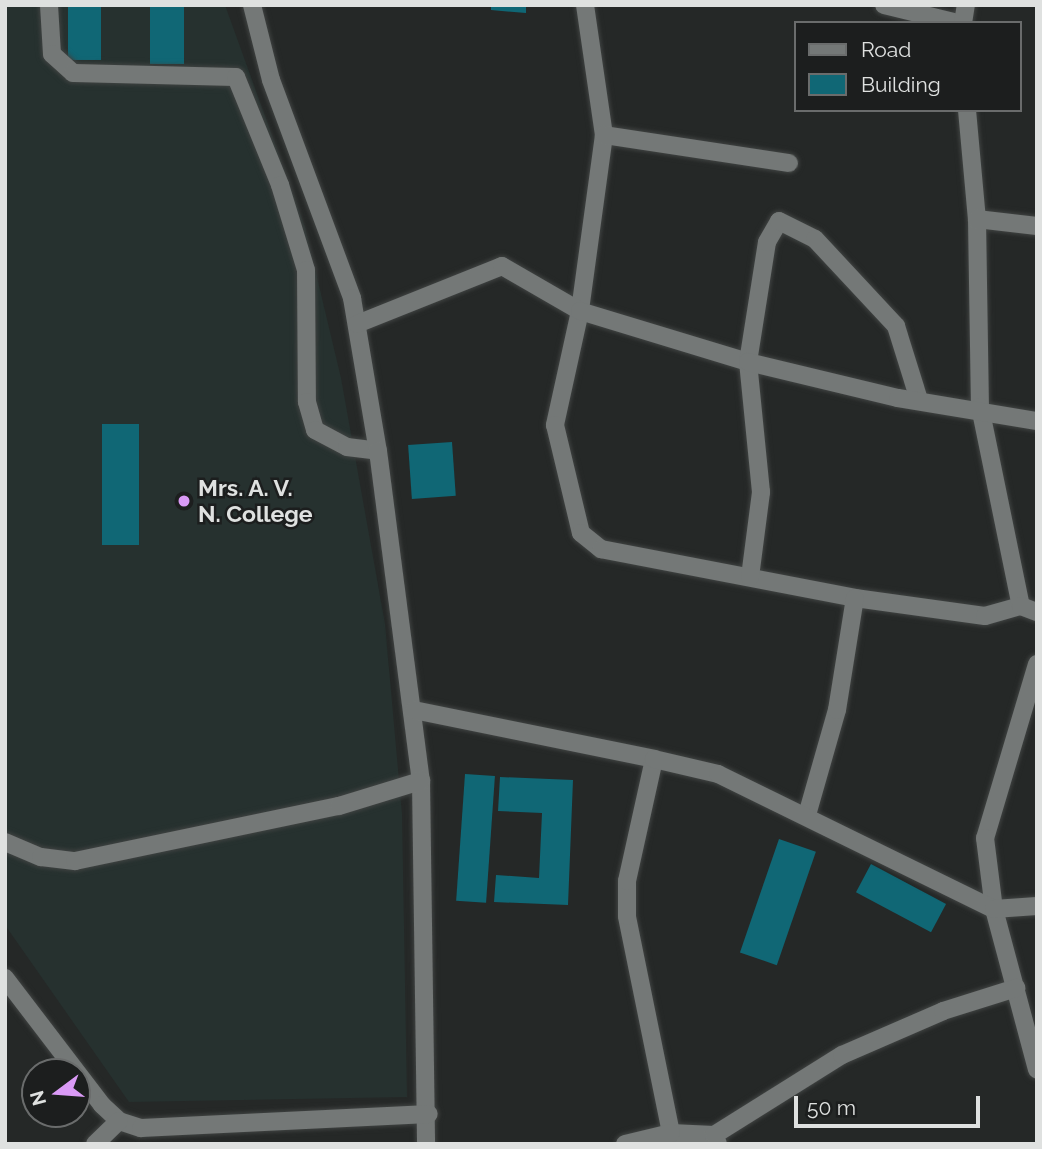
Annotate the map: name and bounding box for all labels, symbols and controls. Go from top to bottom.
legend [794,21,1021,112]
text: Road [861,37,911,62]
text: Building [861,72,941,97]
place label: Mrs. A. V. N. College [198,474,313,528]
marker: Mrs. A. V. N. College [176,493,192,509]
north arrow [21,1058,91,1128]
scale bar [797,1082,982,1126]
text: N [25,1088,50,1108]
text: 50 m [807,1095,856,1120]

